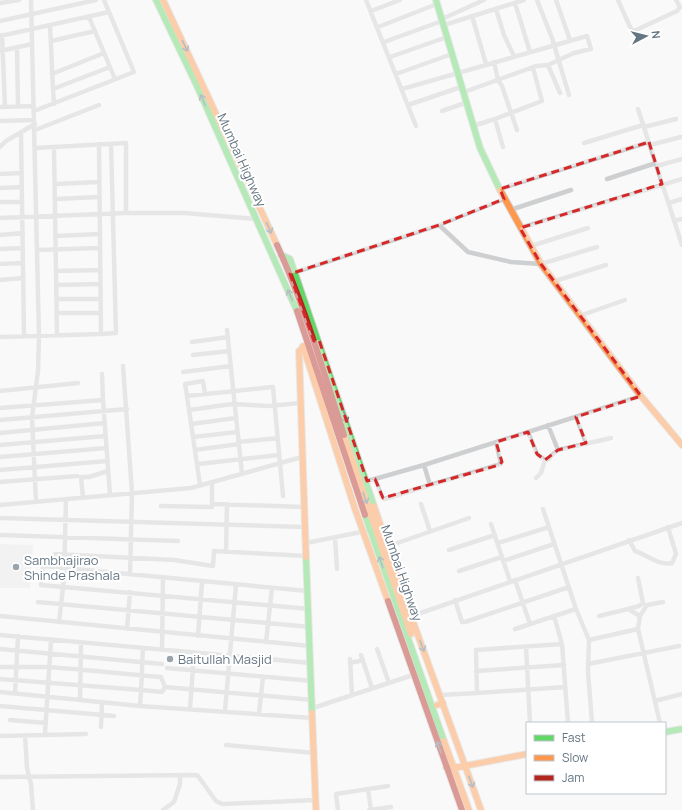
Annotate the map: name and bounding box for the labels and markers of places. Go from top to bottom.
place label: Sambhajirao Shinde Prashala [24,551,120,584]
marker: Sambhajirao Shinde Prashala [11,562,21,572]
place label: Baitullah Masjid [178,650,272,668]
marker: Baitullah Masjid [165,654,175,664]

